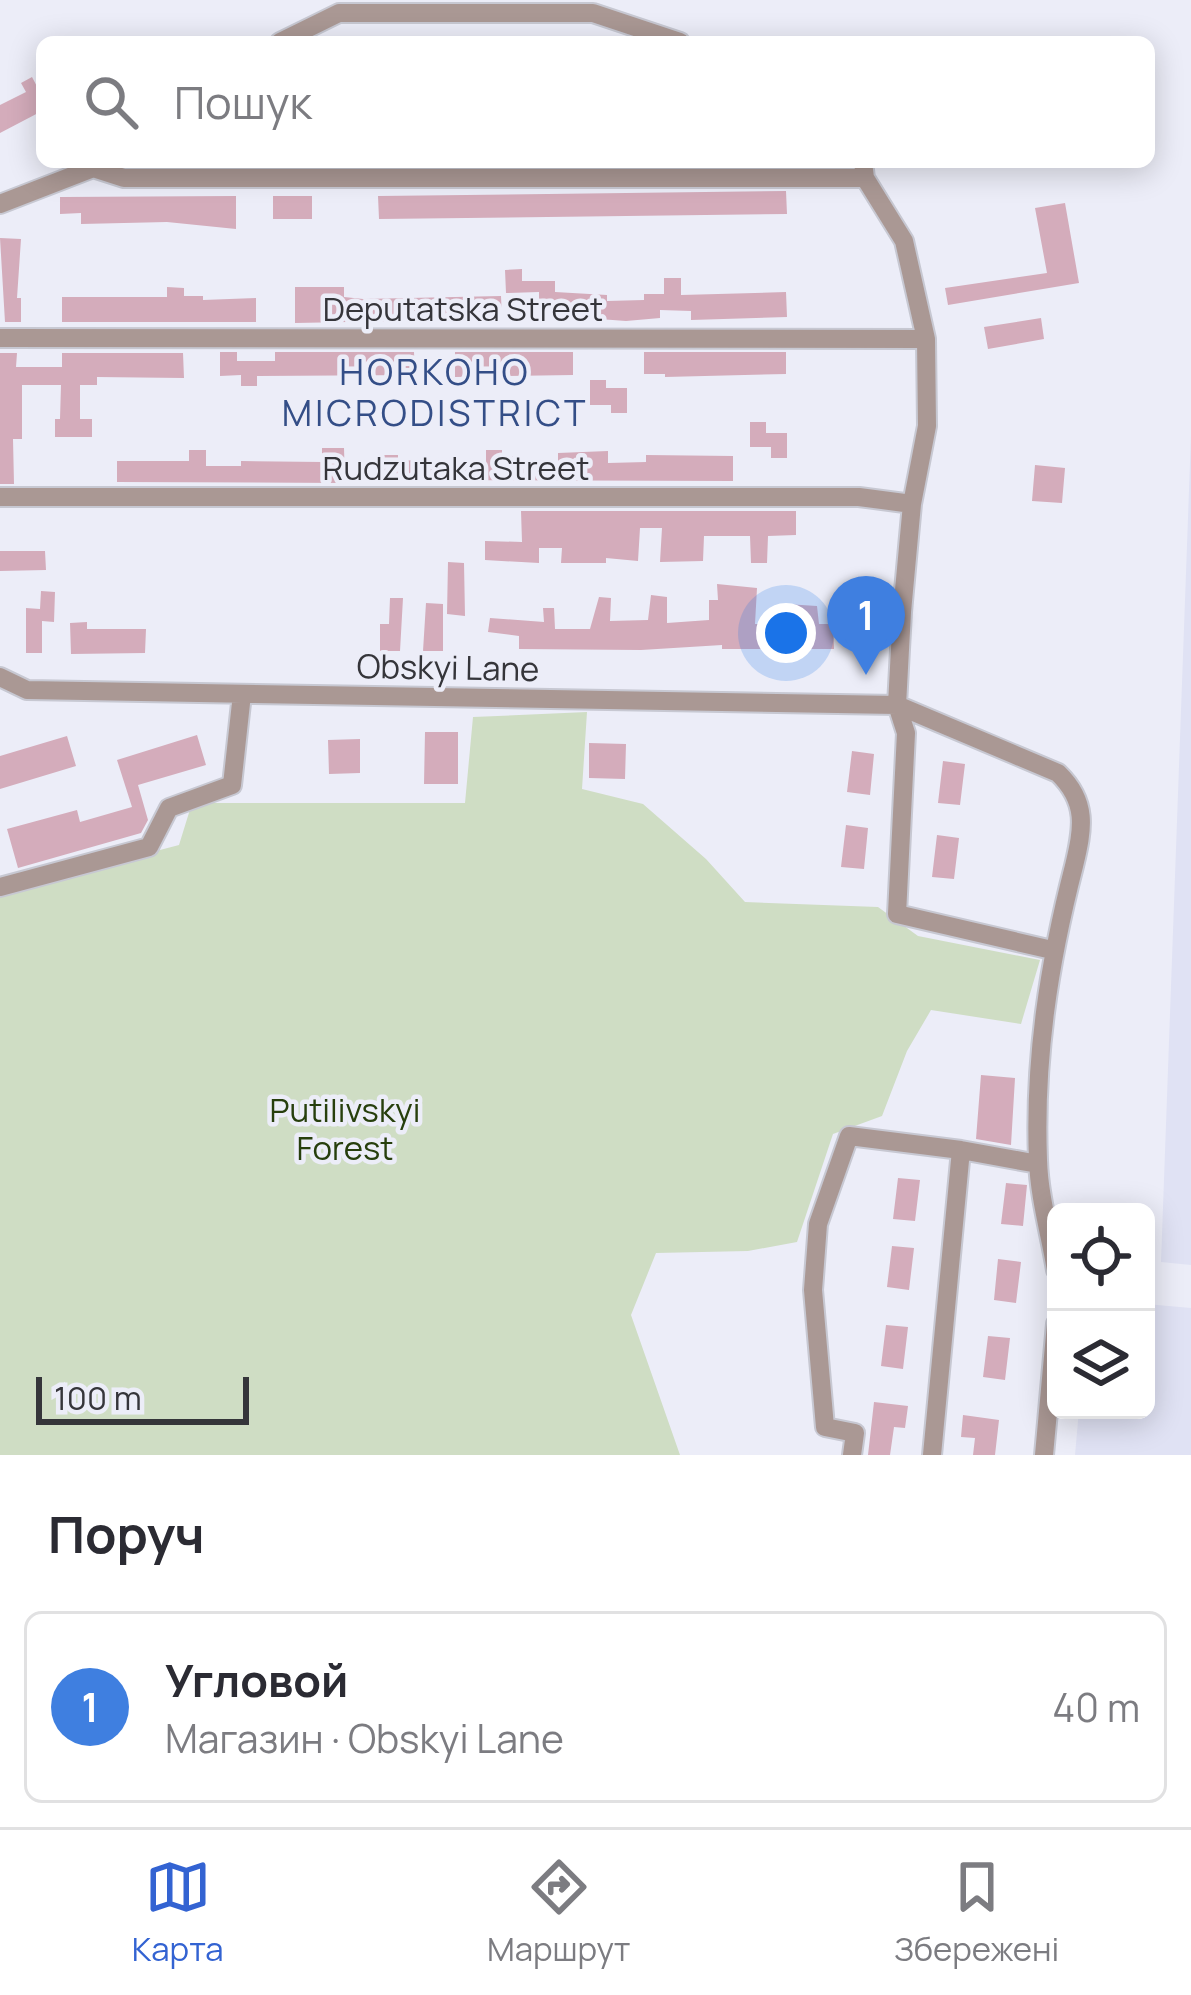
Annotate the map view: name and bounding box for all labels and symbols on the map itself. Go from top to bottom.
street label: Deputatska Street [323,286,603,331]
district label: HORKOHO MICRODISTRICT [282,347,588,437]
street label: Rudzutaka Street [323,445,589,490]
pin: 1 [827,576,905,675]
your location [756,603,816,663]
street label: Obskyi Lane [356,643,540,691]
park label: Putilivskyi Forest [270,1087,420,1170]
scale bar [36,1371,249,1424]

